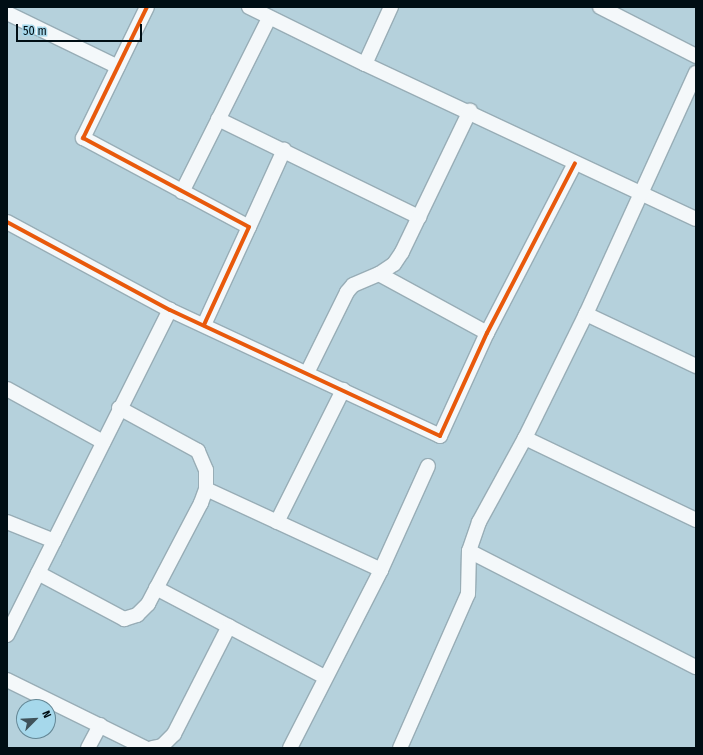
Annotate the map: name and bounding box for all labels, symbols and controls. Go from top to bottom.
scale bar [18,16,144,42]
text: 50 m [23,24,47,38]
north arrow [16,699,56,739]
text: N [39,709,54,720]

